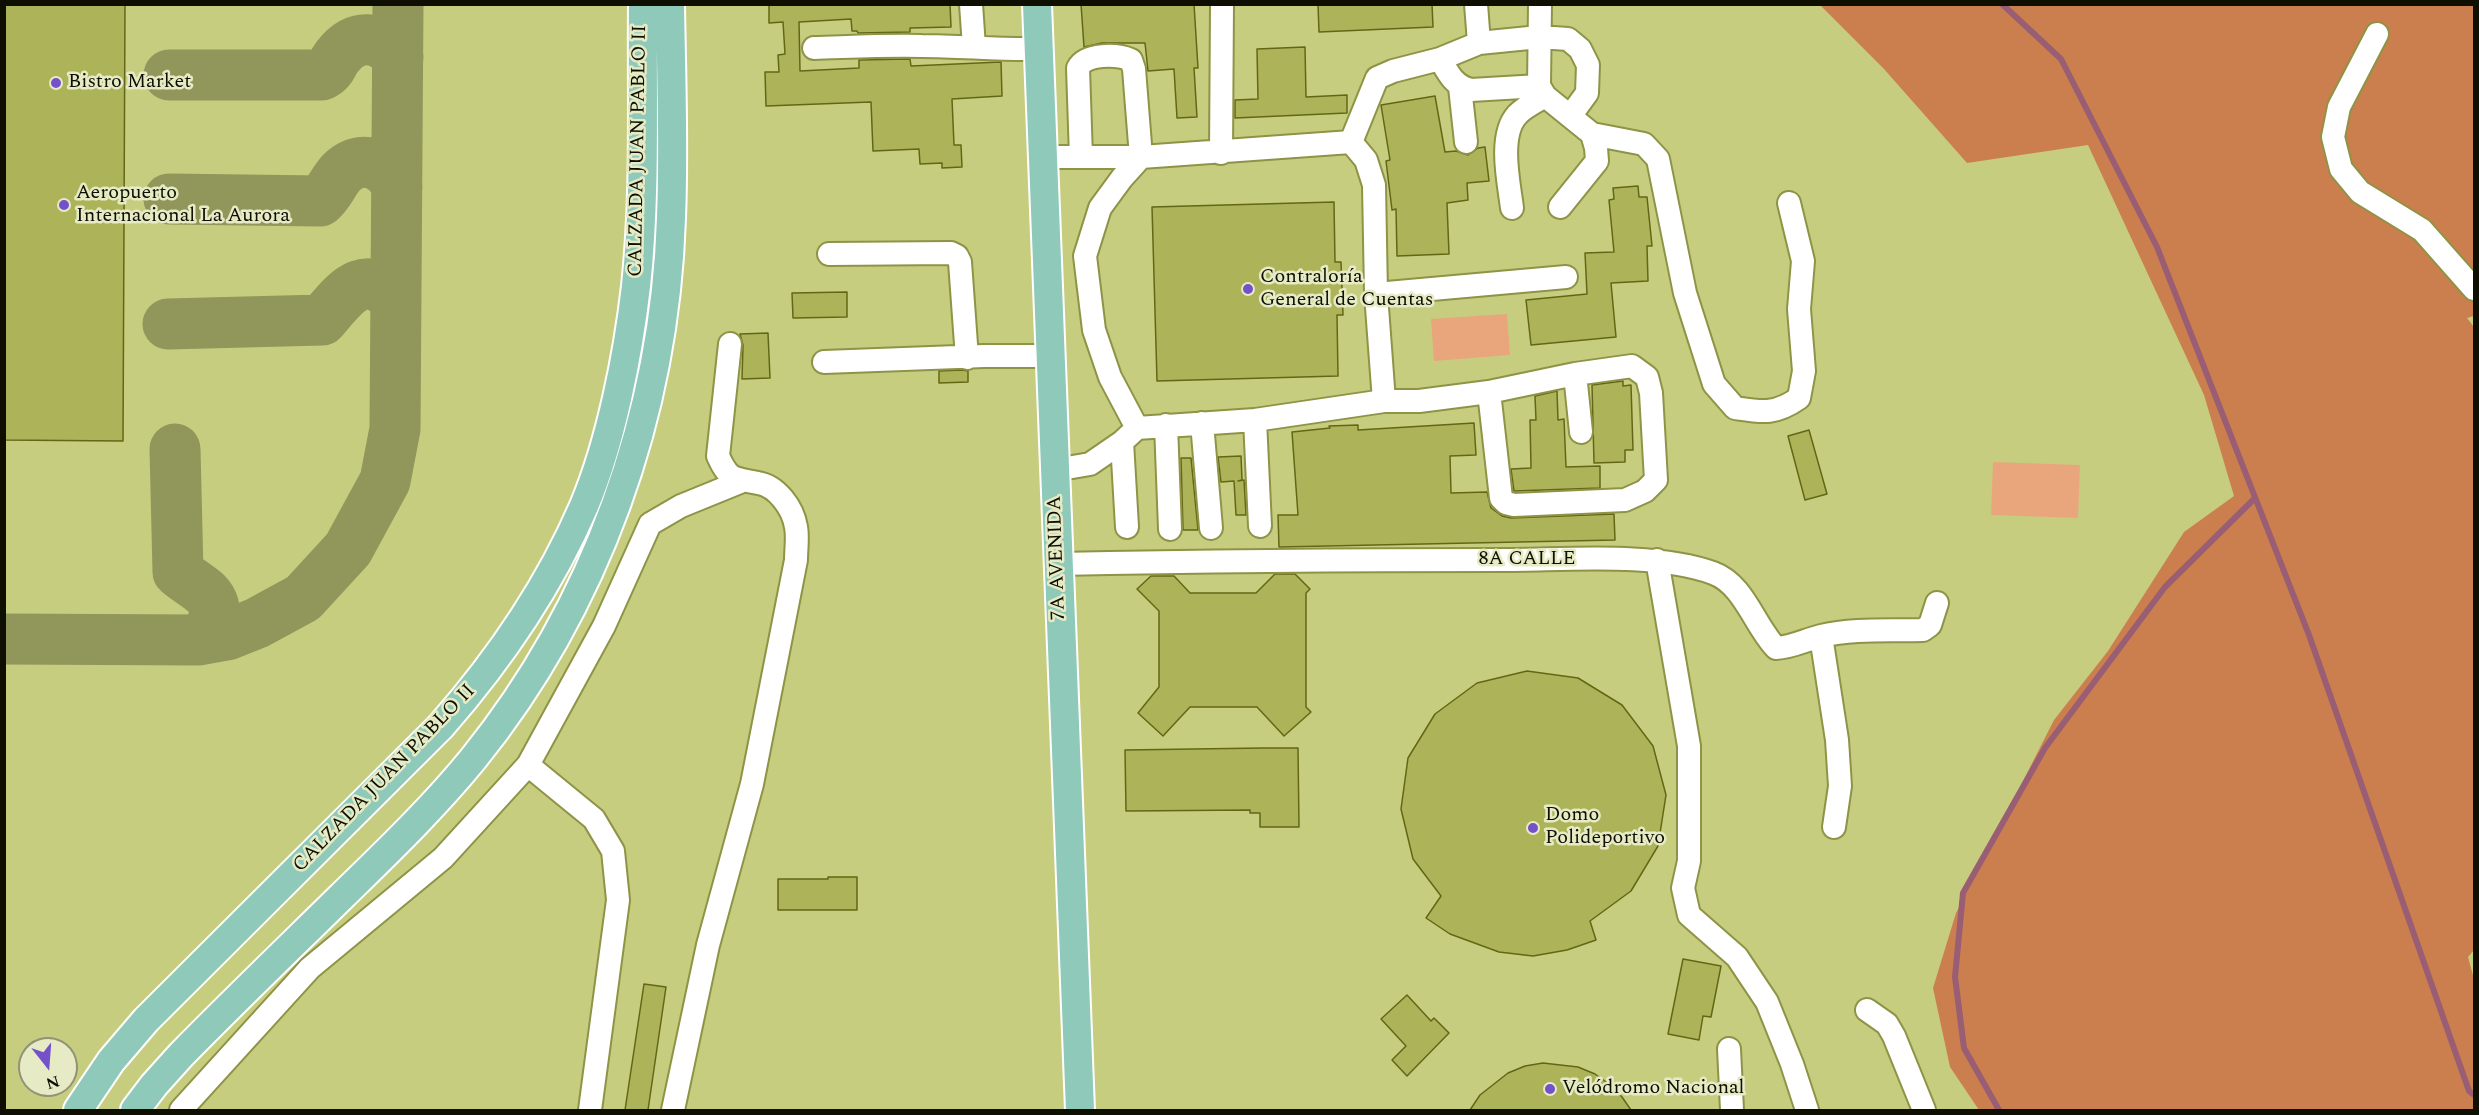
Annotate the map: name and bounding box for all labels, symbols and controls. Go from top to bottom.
street label: CALZADA JUAN PABLO II [625,25,653,277]
place label: Bistro Market [68,71,191,95]
marker: Bistro Market [49,76,63,90]
place label: Aeropuerto Internacional La Aurora [76,182,290,229]
marker: Aeropuerto Internacional La Aurora [57,198,71,212]
place label: Contraloría General de Cuentas [1260,266,1433,313]
marker: Contraloría General de Cuentas [1241,282,1255,296]
street label: 7A AVENIDA [1044,495,1072,621]
street label: 8A CALLE [1478,548,1576,572]
street label: CALZADA JUAN PABLO II [289,680,481,878]
place label: Domo Polideportivo [1545,804,1665,851]
marker: Domo Polideportivo [1526,821,1540,835]
north arrow [18,1037,78,1097]
text: N [43,1069,62,1096]
place label: Velódromo Nacional [1562,1077,1744,1101]
marker: Velódromo Nacional [1543,1082,1557,1096]

